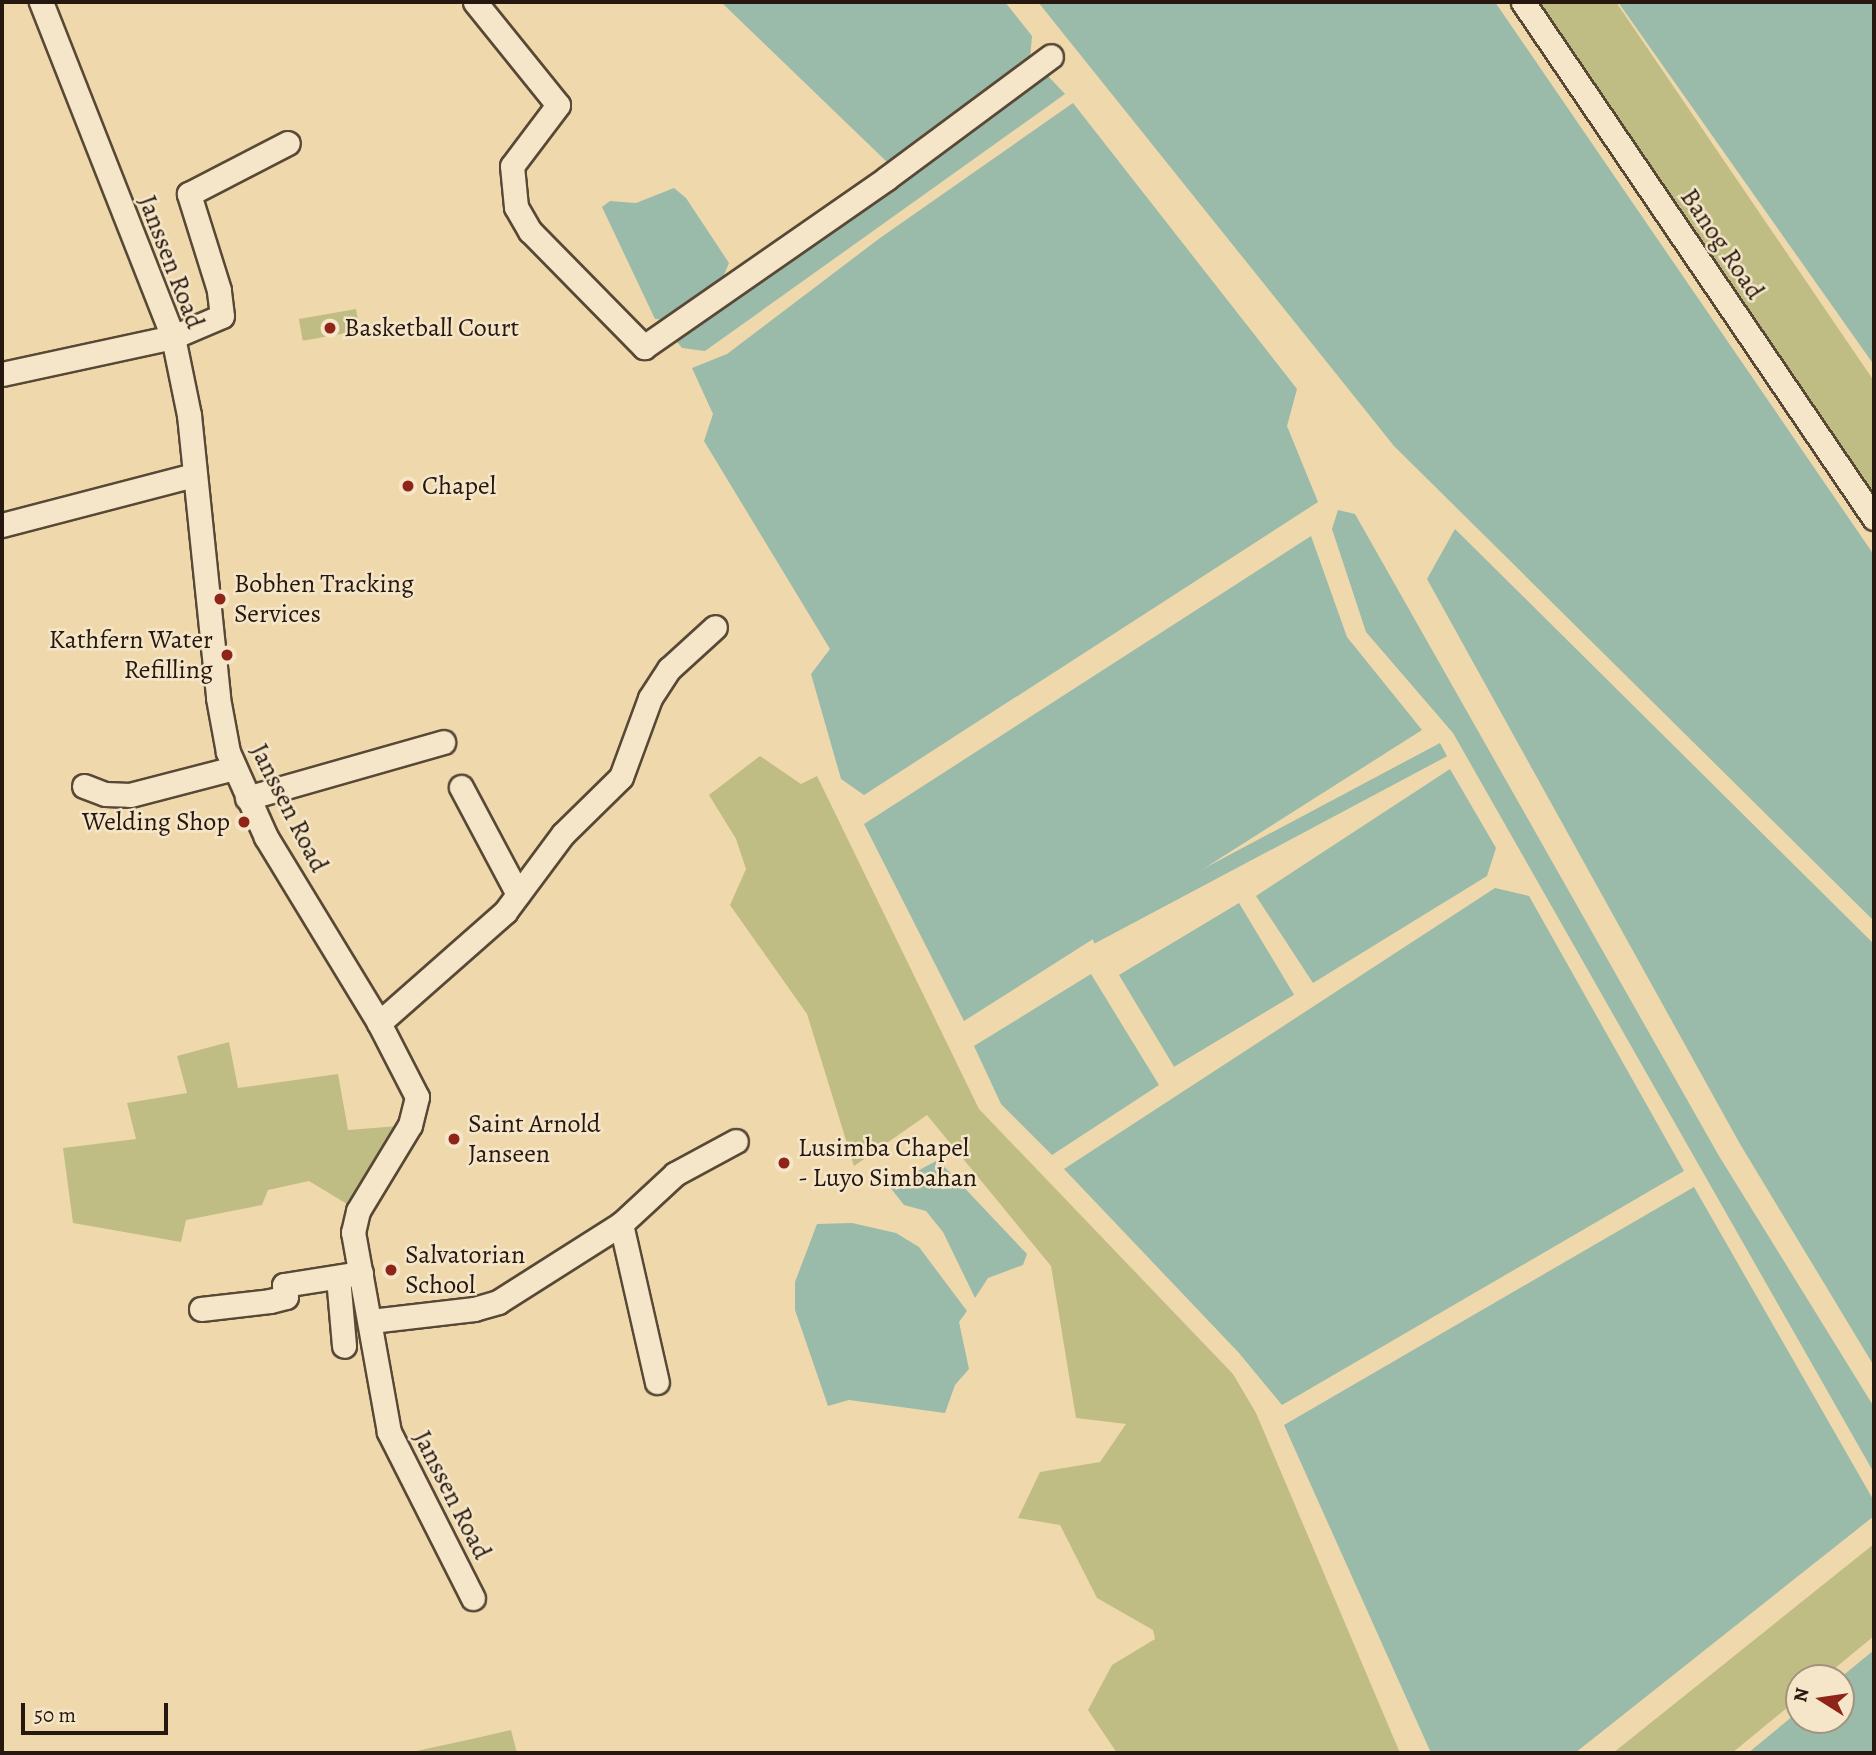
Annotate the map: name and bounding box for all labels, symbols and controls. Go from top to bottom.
street label: Banog Road [1674,183,1770,305]
street label: Janssen Road [131,191,211,333]
place label: Basketball Court [344,312,519,344]
marker: Basketball Court [322,320,338,336]
place label: Chapel [422,470,496,502]
marker: Chapel [400,478,416,494]
place label: Bobhen Tracking Services [234,568,414,630]
marker: Bobhen Tracking Services [212,591,228,607]
place label: Kathfern Water Refilling [49,624,213,686]
marker: Kathfern Water Refilling [219,647,235,663]
street label: Janssen Road [243,738,335,878]
place label: Welding Shop [82,806,230,838]
marker: Welding Shop [236,814,252,830]
place label: Saint Arnold Janseen [468,1108,601,1170]
marker: Saint Arnold Janseen [446,1131,462,1147]
place label: Lusimba Chapel - Luyo Simbahan [798,1132,978,1194]
marker: Lusimba Chapel - Luyo Simbahan [776,1155,792,1171]
place label: Salvatorian School [405,1239,525,1300]
marker: Salvatorian School [383,1262,399,1278]
street label: Janssen Road [406,1425,498,1565]
north arrow [1785,1664,1855,1734]
text: N [1787,1686,1816,1705]
scale bar [24,1688,172,1732]
text: 50 m [34,1701,76,1729]

